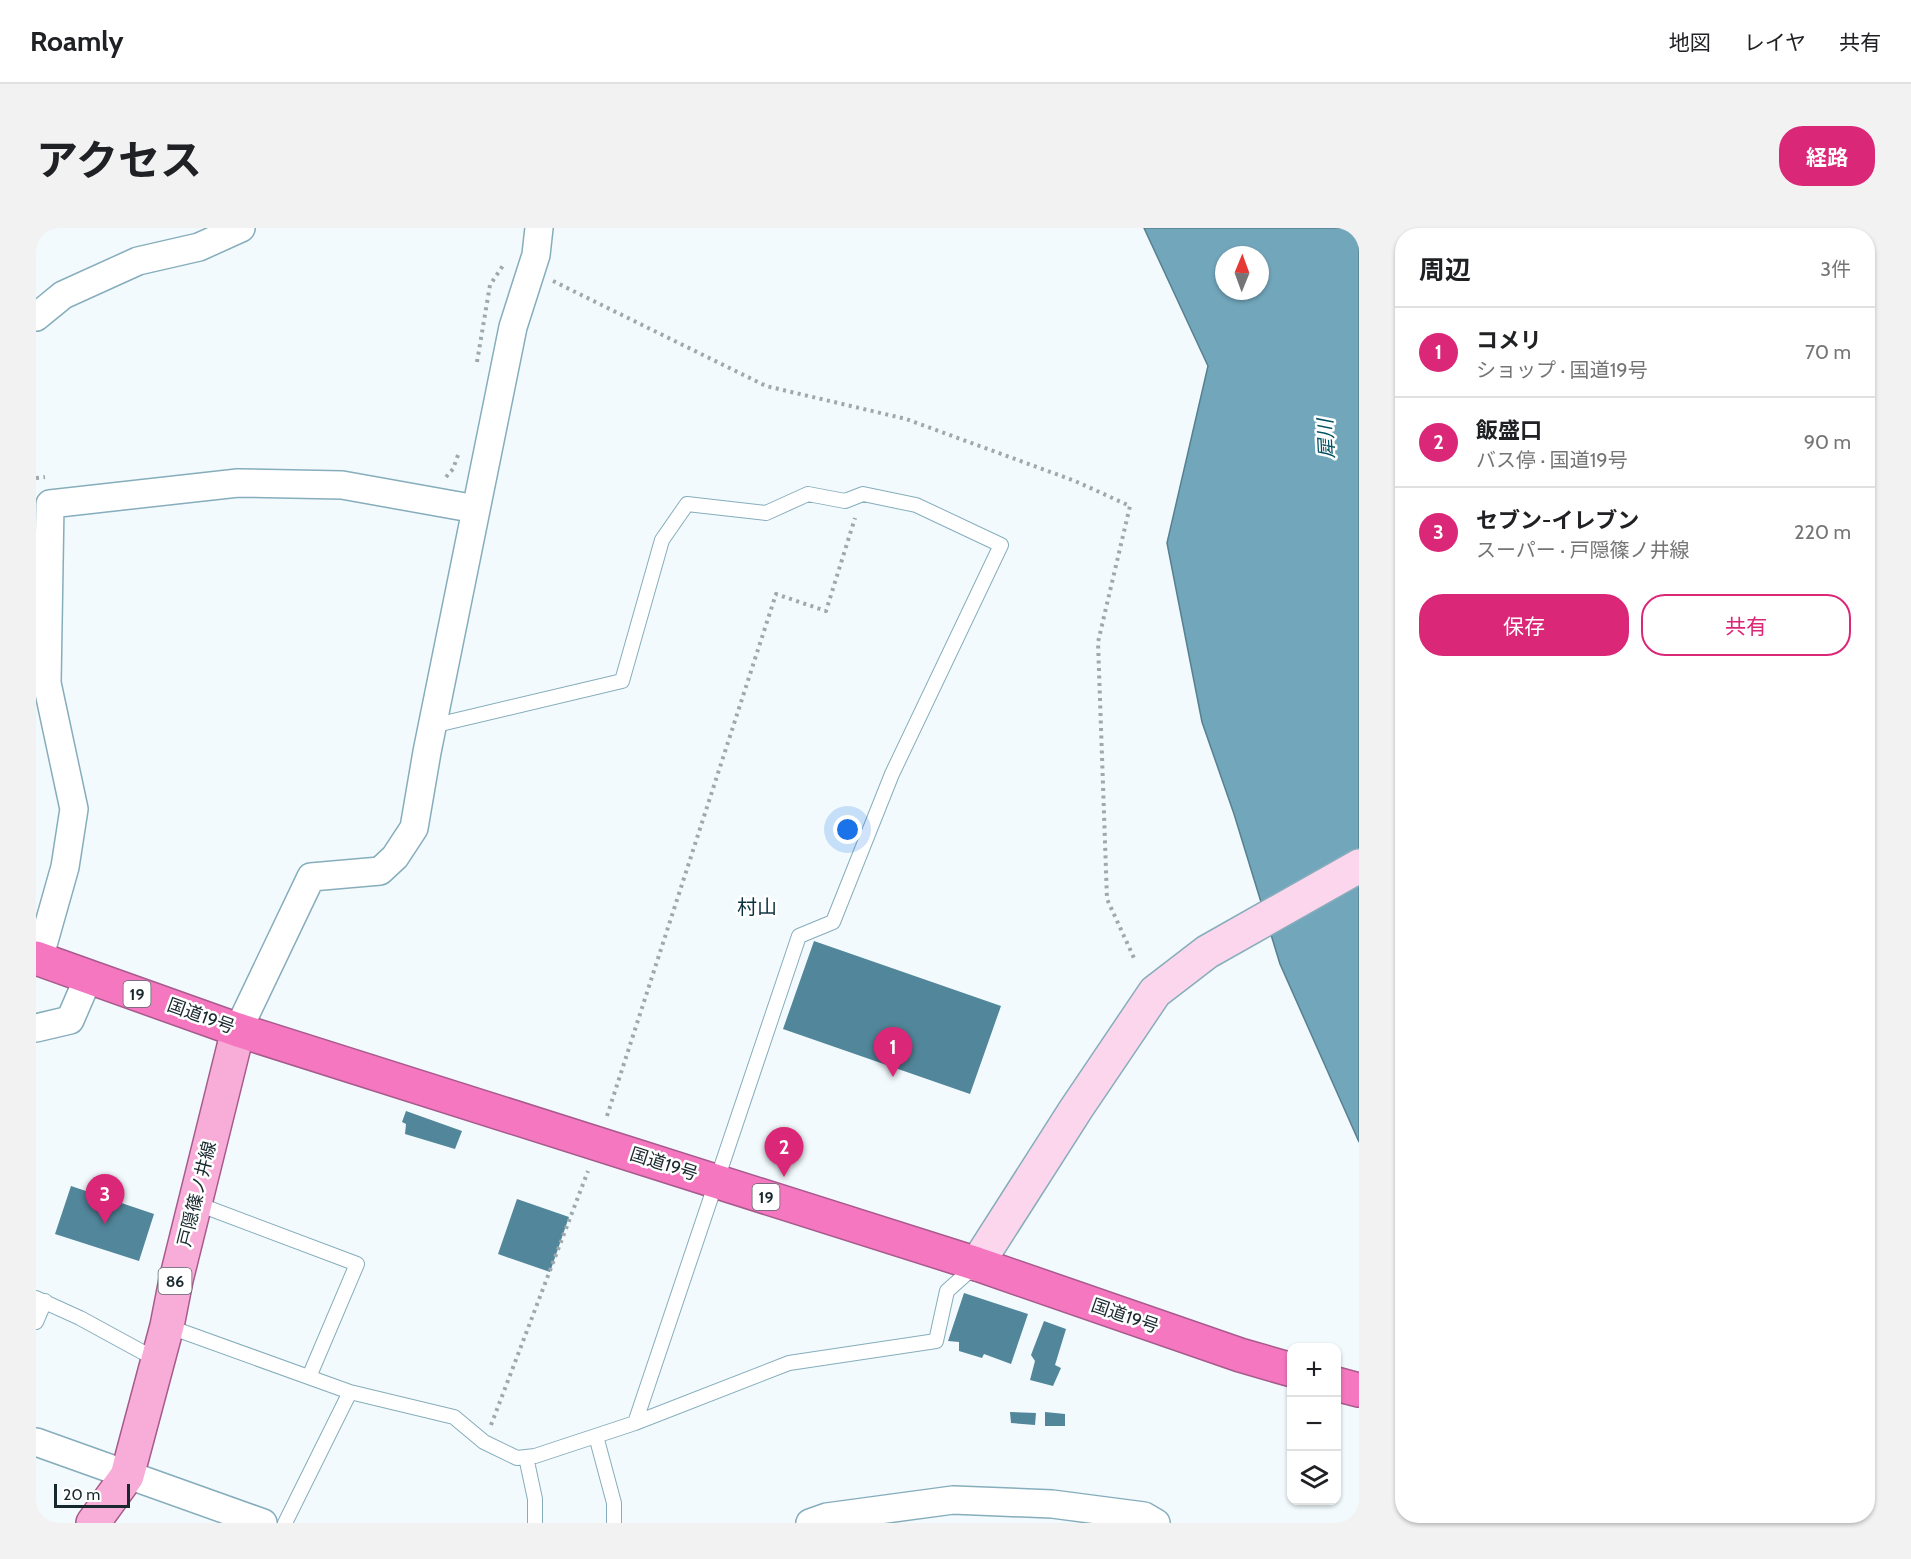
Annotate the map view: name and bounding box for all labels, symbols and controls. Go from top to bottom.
text: Roamly [30,24,124,58]
text: 地図 [1669,30,1711,55]
text: レイヤ [1744,30,1806,55]
text: 共有 [1839,30,1881,55]
button: 経路 [1779,126,1875,186]
text: アクセス [36,134,202,186]
north arrow [1215,246,1269,300]
text: 周辺 [1419,254,1471,286]
text: 3件 [1820,257,1851,281]
text: コメリ [1476,327,1542,354]
text: 1 [1435,340,1442,364]
text: 70 m [1805,340,1851,364]
text: ショップ · 国道19号 [1476,358,1648,382]
water label: 犀川 [1313,416,1339,460]
text: 飯盛口 [1476,417,1542,444]
text: 2 [1433,430,1444,454]
text: 90 m [1804,430,1851,454]
text: バス停 · 国道19号 [1476,448,1628,472]
text: セブン-イレブン [1476,507,1639,534]
text: 3 [1433,520,1444,544]
text: 220 m [1794,520,1851,544]
text: スーパー · 戸隠篠ノ井線 [1476,538,1690,562]
button: 保存 [1419,594,1629,656]
button: 共有 [1641,594,1851,656]
your location [833,815,862,844]
district label: 村山 [737,895,777,919]
road number: 19 [124,981,150,1007]
street label: 国道19号 [164,994,238,1038]
pin: 1 [874,1028,912,1077]
pin: 2 [764,1128,804,1177]
street label: 戸隠篠ノ井線 [173,1139,221,1249]
street label: 国道19号 [627,1143,701,1185]
pin: 3 [86,1174,124,1224]
road number: 19 [752,1184,780,1210]
road number: 86 [158,1268,192,1294]
street label: 国道19号 [1088,1294,1162,1338]
map controls [1287,1343,1341,1505]
button: + [1287,1343,1341,1397]
button: − [1287,1397,1341,1451]
button: layers [1287,1451,1341,1505]
scale bar [54,1481,130,1508]
text: 20 m [63,1485,100,1504]

